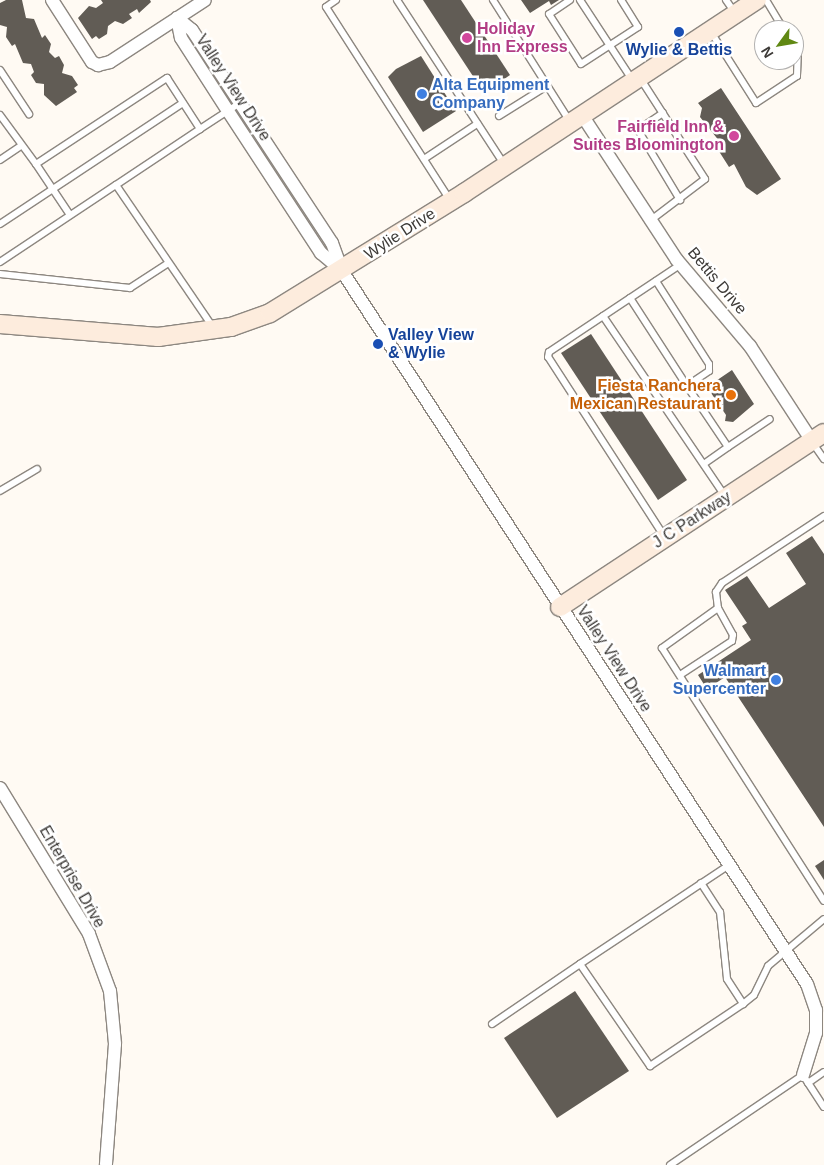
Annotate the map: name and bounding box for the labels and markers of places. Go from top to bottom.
place label: Holiday Inn Express [477,19,568,57]
marker: Wylie & Bettis [673,26,685,38]
marker: Holiday Inn Express [461,32,473,44]
place label: Wylie & Bettis [626,40,732,60]
place label: Alta Equipment Company [432,75,549,113]
marker: Alta Equipment Company [416,88,428,100]
place label: Fairfield Inn & Suites Bloomington [573,117,724,155]
marker: Fairfield Inn & Suites Bloomington [728,130,740,142]
place label: Valley View & Wylie [388,325,474,363]
marker: Valley View & Wylie [372,338,384,350]
place label: Fiesta Ranchera Mexican Restaurant [570,376,721,414]
marker: Fiesta Ranchera Mexican Restaurant [725,389,737,401]
place label: Walmart Supercenter [673,661,766,699]
marker: Walmart Supercenter [770,674,782,686]

